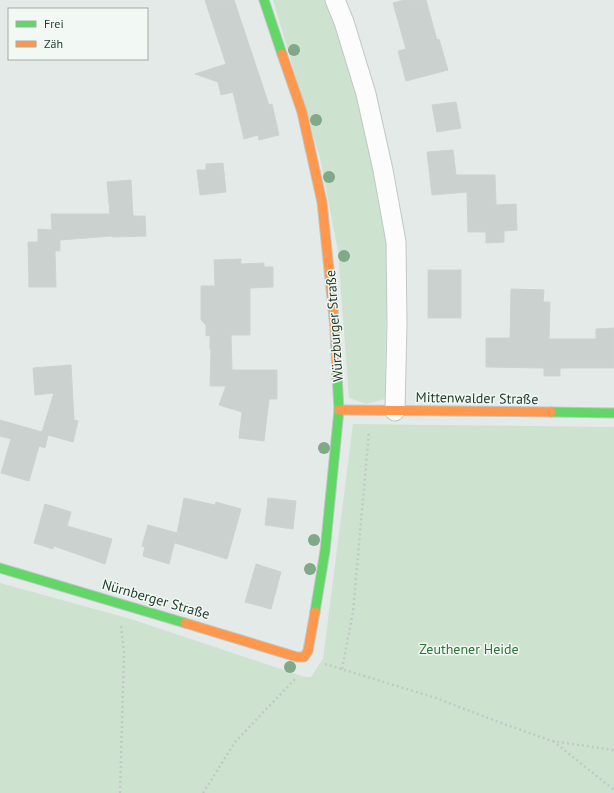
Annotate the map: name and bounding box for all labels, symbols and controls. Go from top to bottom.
legend [8,8,148,60]
text: Frei [44,16,64,31]
text: Zäh [44,36,63,51]
street label: Würzburger Straße [321,270,347,382]
street label: Mittenwalder Straße [416,388,538,408]
street label: Nürnberger Straße [100,575,212,623]
park label: Zeuthener Heide [419,640,519,658]

